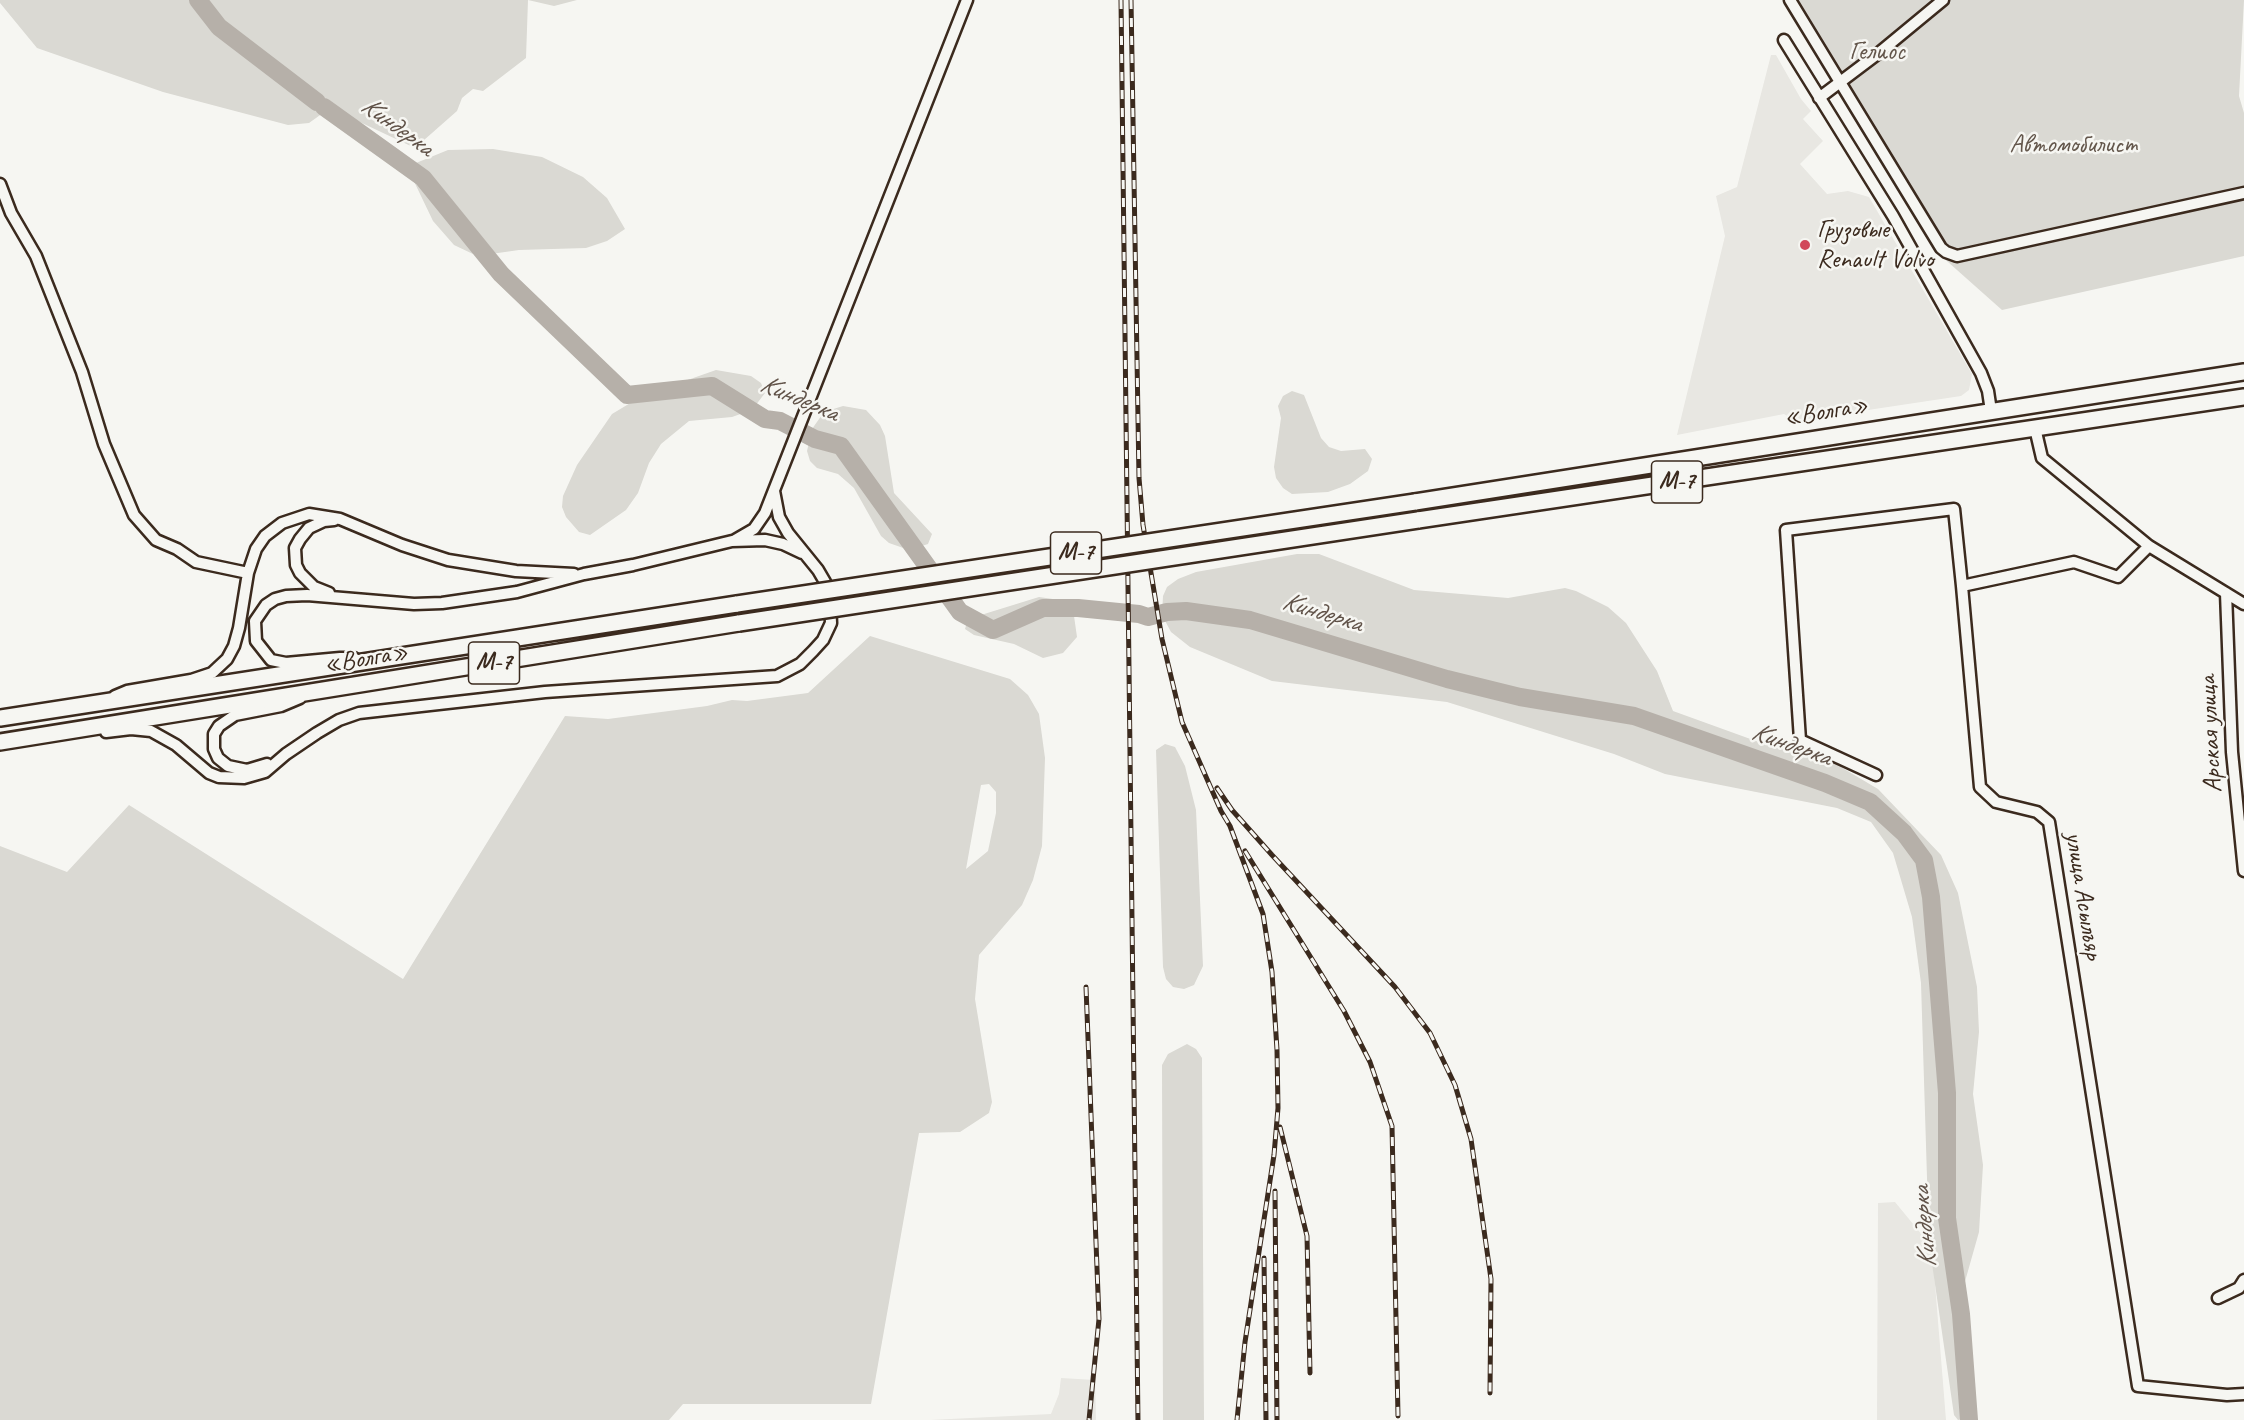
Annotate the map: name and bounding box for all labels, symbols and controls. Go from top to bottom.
park label: Гелиос [1849,36,1905,68]
water label: Киндерка [354,90,440,164]
park label: Автомобилист [2009,129,2137,161]
place label: Грузовые Renault Volvo [1817,214,1934,276]
marker: Грузовые Renault Volvo [1798,238,1812,252]
water label: Киндерка [755,368,843,430]
street label: «Волга» [1782,390,1870,434]
road number: М-7 [1652,461,1702,503]
road number: М-7 [1050,532,1102,574]
water label: Киндерка [1278,586,1366,640]
street label: «Волга» [322,637,410,681]
road number: М-7 [468,642,520,684]
street label: Арская улица [2192,675,2230,793]
water label: Киндерка [1747,716,1835,774]
street label: улица Асылъяр [2057,830,2109,962]
water label: Киндерка [1905,1185,1945,1269]

